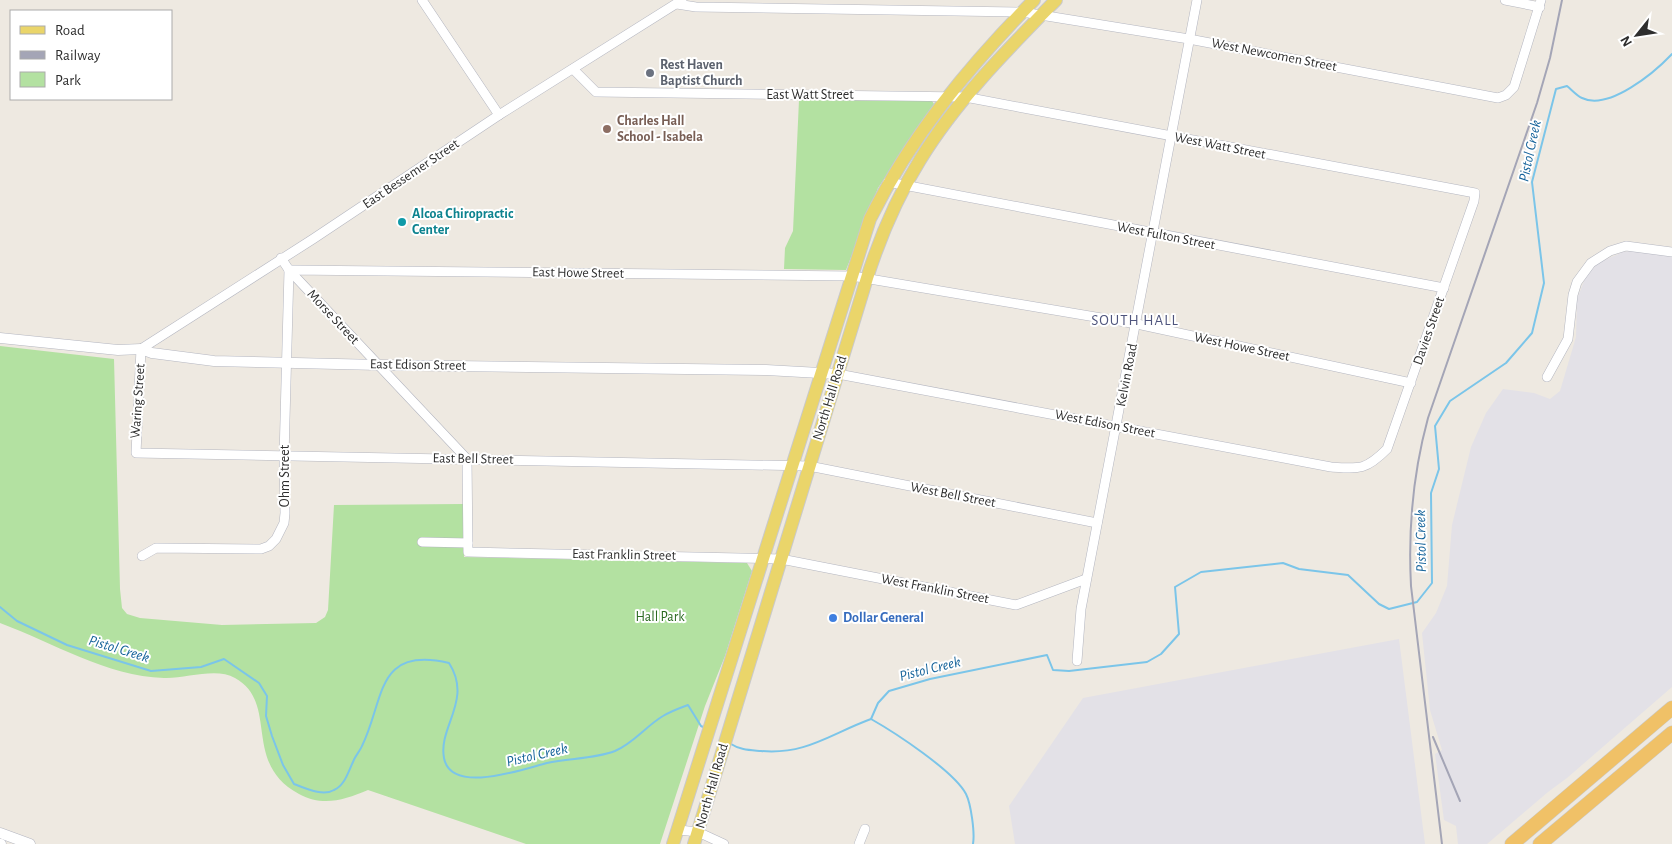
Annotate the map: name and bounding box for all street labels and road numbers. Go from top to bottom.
street label: West Newcomen Street [1210,36,1338,74]
street label: East Watt Street [766,88,854,102]
street label: West Watt Street [1173,130,1267,162]
street label: East Bessemer Street [360,136,462,211]
street label: West Fulton Street [1116,220,1217,252]
street label: East Howe Street [532,265,625,281]
street label: Morse Street [304,287,362,347]
street label: Davies Street [1411,294,1447,367]
street label: West Howe Street [1193,330,1292,364]
street label: Kelvin Road [1114,342,1140,408]
street label: North Hall Road [811,354,849,442]
street label: East Edison Street [370,357,467,373]
street label: Waring Street [128,362,148,439]
street label: West Edison Street [1054,407,1157,441]
street label: Ohm Street [278,444,292,507]
street label: East Bell Street [432,451,514,467]
street label: West Bell Street [909,480,997,510]
street label: East Franklin Street [572,547,677,563]
street label: West Franklin Street [880,572,991,606]
street label: North Hall Road [693,742,731,830]

